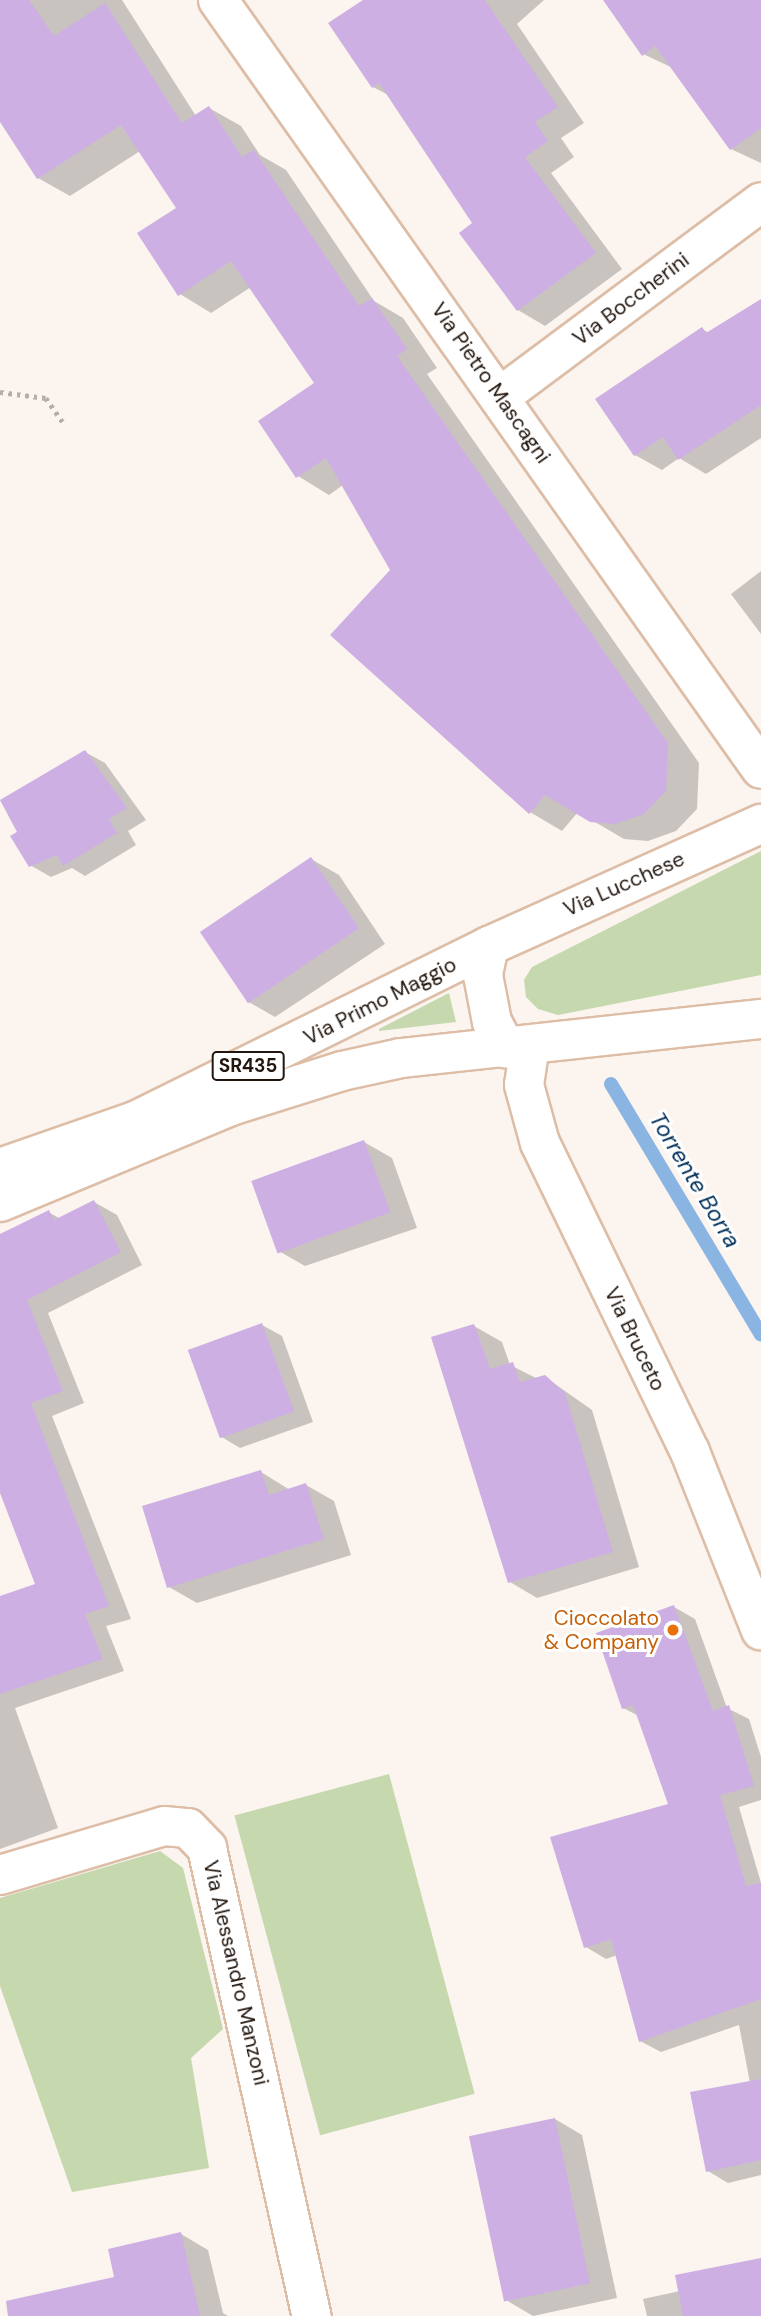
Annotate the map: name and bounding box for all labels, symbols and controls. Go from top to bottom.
street label: Via Boccherini [568,247,694,351]
street label: Via Pietro Mascagni [426,298,556,468]
street label: Via Lucchese [560,846,688,922]
street label: Via Primo Maggio [300,952,460,1050]
road number: SR435 [211,1050,285,1082]
water label: Torrente Borra [644,1107,746,1253]
street label: Via Bruceto [599,1283,671,1395]
place label: Cioccolato & Company [544,1605,659,1655]
marker: Cioccolato & Company [665,1622,681,1638]
street label: Via Alessandro Manzoni [198,1858,274,2088]

